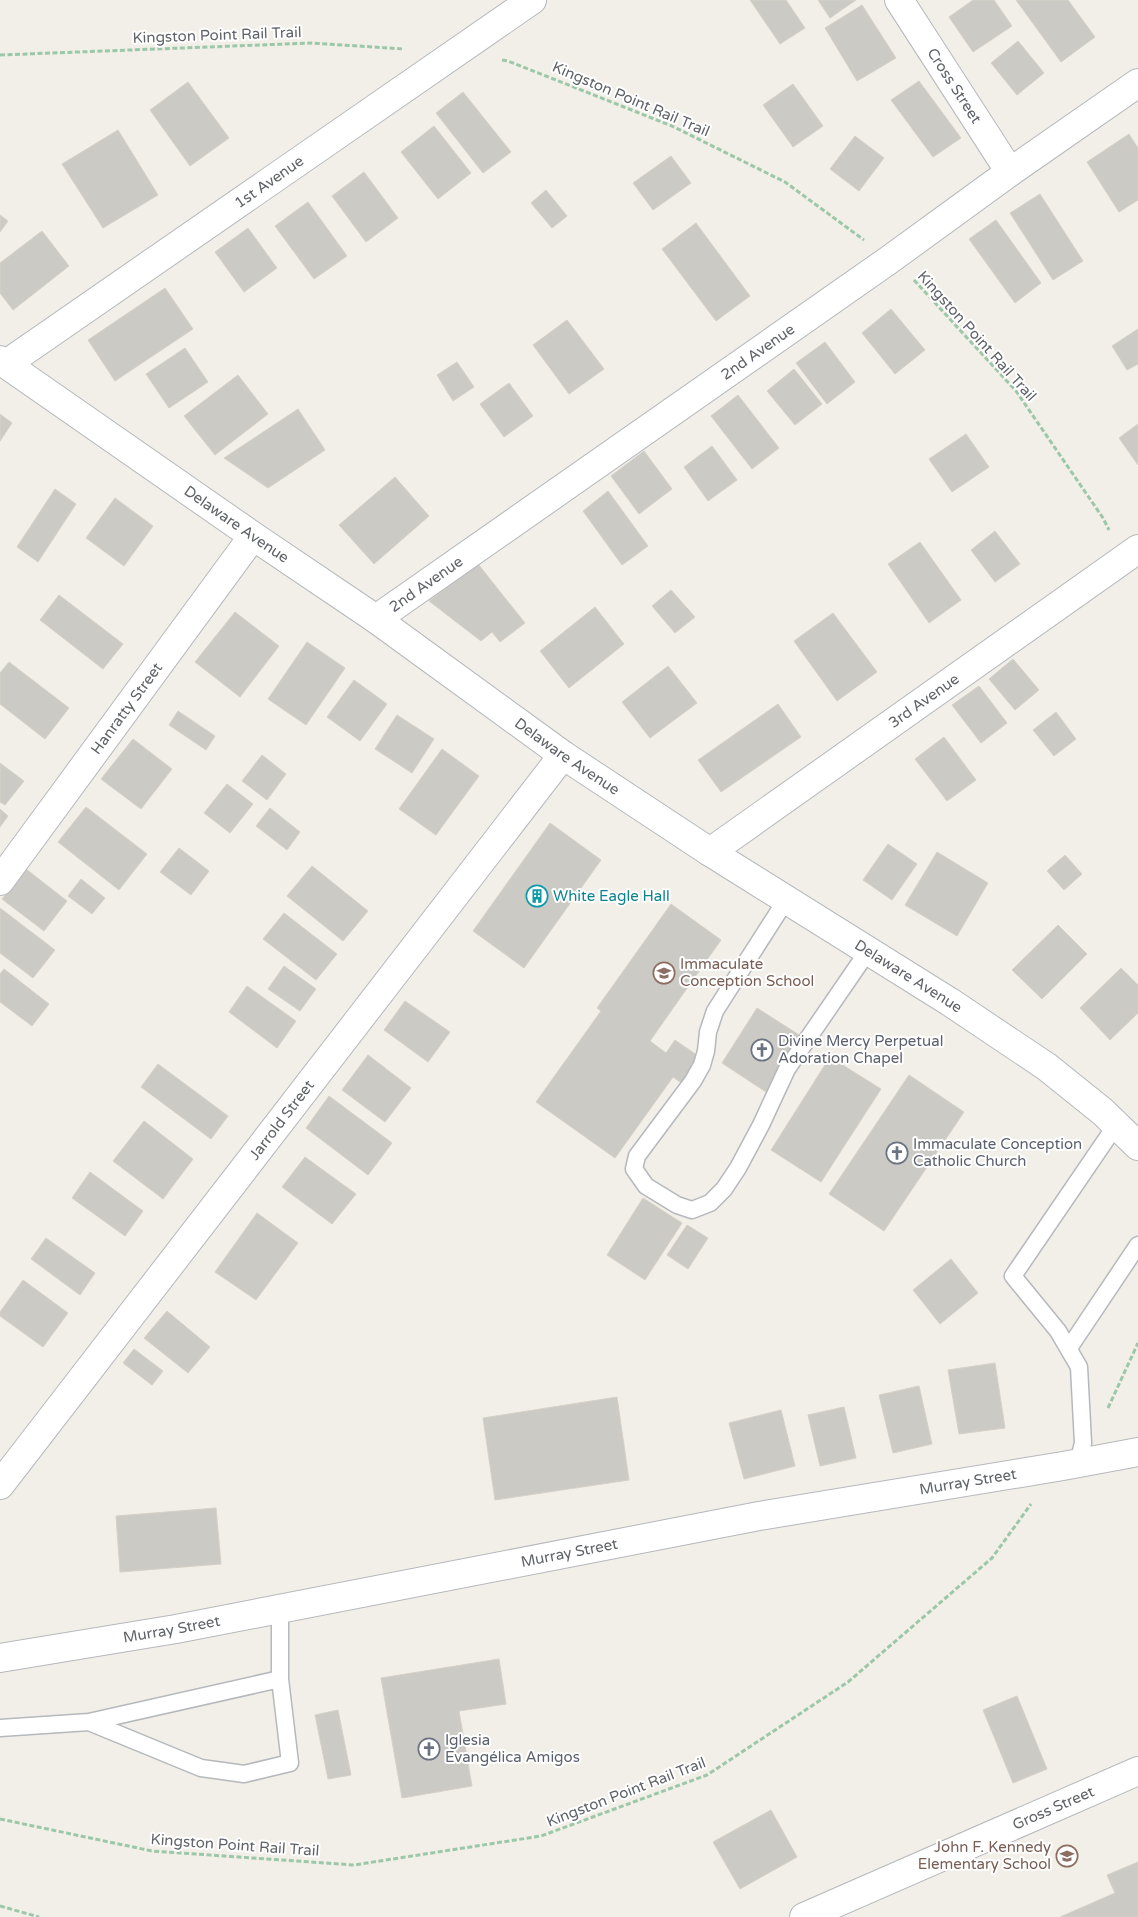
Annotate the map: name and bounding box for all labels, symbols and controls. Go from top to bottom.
street label: Kingston Point Rail Trail [132,23,302,47]
street label: Cross Street [923,45,985,127]
street label: Kingston Point Rail Trail [550,58,712,140]
street label: 1st Avenue [231,152,307,212]
street label: Kingston Point Rail Trail [914,267,1040,405]
street label: 2nd Avenue [718,320,798,384]
street label: Delaware Avenue [181,482,292,567]
street label: 2nd Avenue [386,552,466,616]
street label: Hanratty Street [87,659,166,758]
street label: 3rd Avenue [885,670,963,732]
street label: Delaware Avenue [511,714,623,799]
building icon: White Eagle Hall [525,884,549,908]
place label: White Eagle Hall [553,887,670,905]
street label: Delaware Avenue [851,936,966,1017]
place label: Immaculate Conception School [680,955,814,990]
school or university icon: Immaculate Conception School [652,961,676,985]
place label: Divine Mercy Perpetual Adoration Chapel [778,1032,943,1067]
church icon: Divine Mercy Perpetual Adoration Chapel [750,1038,774,1062]
street label: Jarrold Street [245,1076,318,1163]
place label: Immaculate Conception Catholic Church [913,1135,1082,1170]
church icon: Immaculate Conception Catholic Church [885,1141,909,1165]
street label: Murray Street [918,1465,1018,1498]
street label: Murray Street [519,1535,619,1571]
street label: Murray Street [122,1612,222,1647]
place label: Iglesia Evangélica Amigos [445,1731,580,1766]
church icon: Iglesia Evangélica Amigos [417,1737,441,1761]
street label: Kingston Point Rail Trail [544,1753,708,1831]
street label: Gross Street [1010,1782,1097,1834]
street label: Kingston Point Rail Trail [150,1830,320,1860]
place label: John F. Kennedy Elementary School [918,1838,1051,1873]
school or university icon: John F. Kennedy Elementary School [1055,1844,1079,1868]

